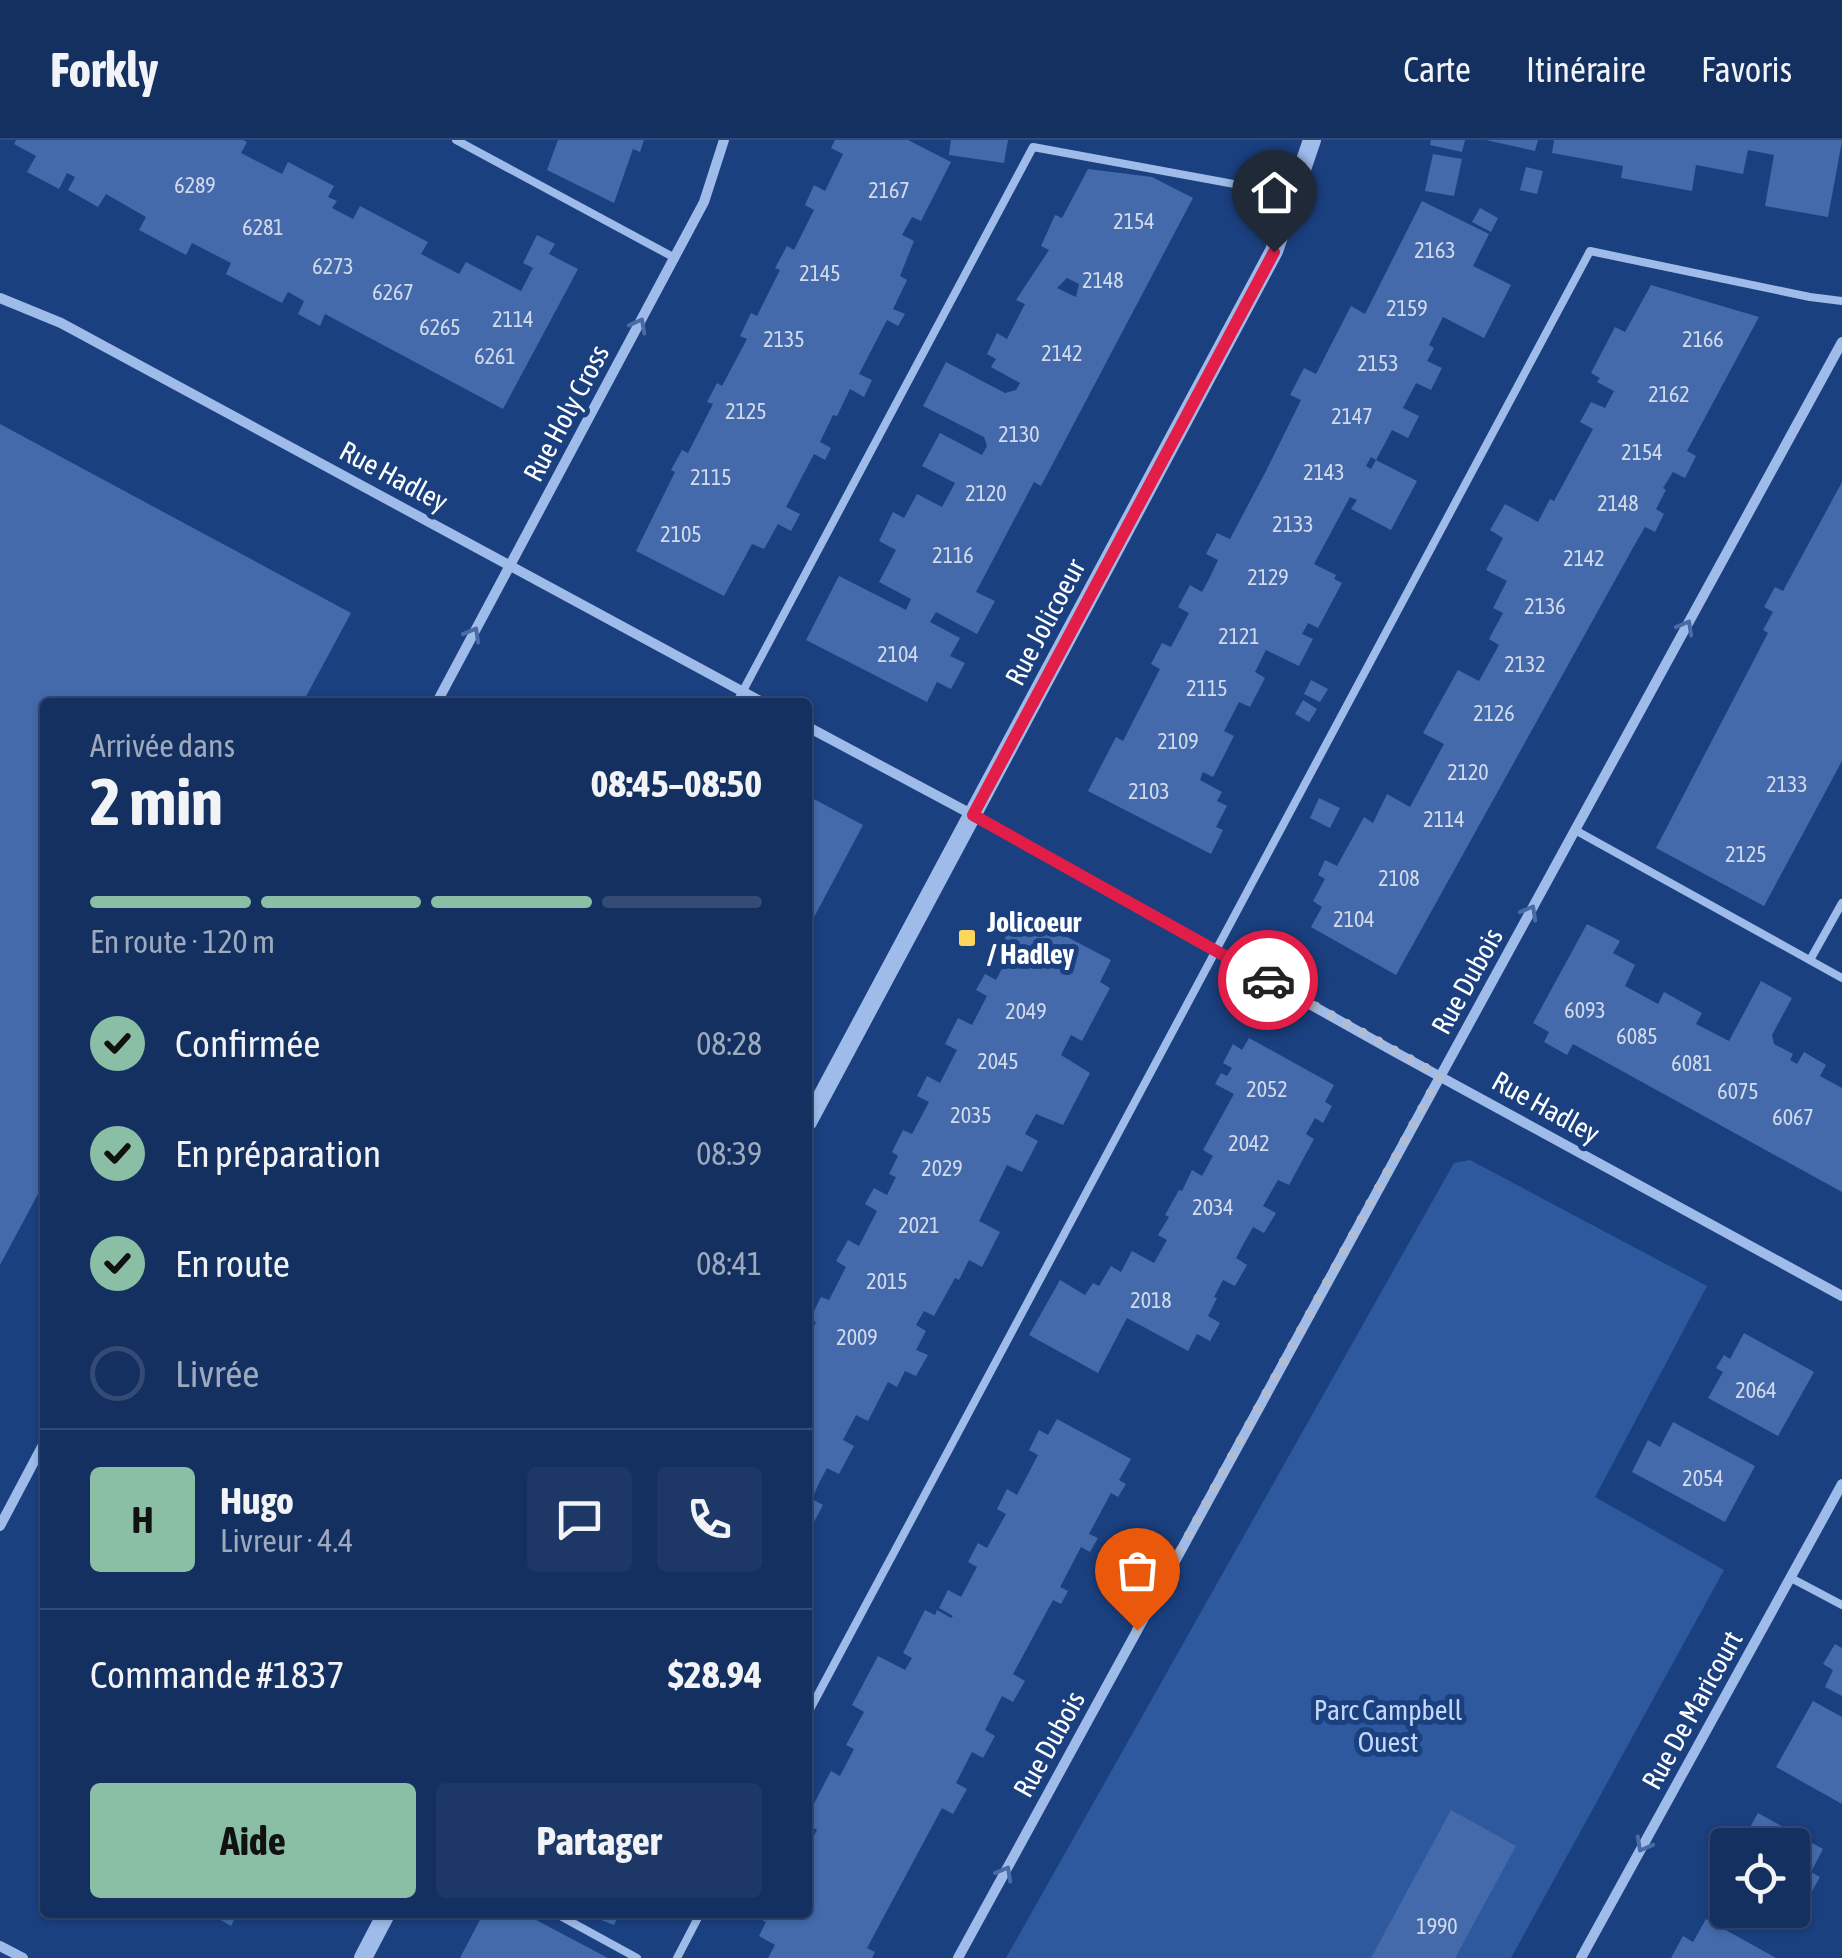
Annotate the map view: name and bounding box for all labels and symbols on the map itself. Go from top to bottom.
pin [1232,150,1317,253]
house number: 6289 [174,172,216,198]
house number: 2167 [868,177,910,203]
house number: 2154 [1113,208,1155,234]
house number: 6281 [242,214,284,240]
house number: 2163 [1414,237,1456,263]
house number: 6273 [312,253,354,279]
house number: 2145 [799,260,841,286]
house number: 2148 [1082,267,1124,293]
house number: 6267 [372,279,414,305]
house number: 2159 [1386,295,1428,321]
house number: 2114 [492,306,534,332]
house number: 6265 [419,314,461,340]
one-way arrow [627,317,646,336]
house number: 2135 [763,326,805,352]
house number: 2166 [1682,326,1724,352]
street label: Rue Holy Cross [517,339,615,487]
house number: 2142 [1041,340,1083,366]
house number: 6261 [474,343,516,369]
house number: 2153 [1357,350,1399,376]
house number: 2162 [1648,381,1690,407]
house number: 2125 [725,398,767,424]
house number: 2147 [1331,403,1373,429]
house number: 2130 [998,421,1040,447]
street label: Rue Hadley [335,434,453,518]
house number: 2154 [1621,439,1663,465]
house number: 2143 [1303,459,1345,485]
house number: 2115 [690,464,732,490]
house number: 2120 [965,480,1007,506]
house number: 2148 [1597,490,1639,516]
house number: 2133 [1272,511,1314,537]
house number: 2105 [660,521,702,547]
house number: 2116 [932,542,974,568]
house number: 2142 [1563,545,1605,571]
street label: Rue Jolicoeur [998,553,1092,690]
house number: 2129 [1247,564,1289,590]
house number: 2136 [1524,593,1566,619]
one-way arrow [1674,620,1694,638]
house number: 2121 [1218,623,1260,649]
one-way arrow [461,626,481,644]
house number: 2104 [877,641,919,667]
house number: 2132 [1504,651,1546,677]
house number: 2115 [1186,675,1228,701]
house number: 2126 [1473,700,1515,726]
house number: 2109 [1157,728,1199,754]
house number: 2120 [1447,759,1489,785]
house number: 2133 [1766,771,1808,797]
house number: 2103 [1128,778,1170,804]
house number: 2114 [1423,806,1465,832]
house number: 2125 [1725,841,1767,867]
house number: 2108 [1378,865,1420,891]
one-way arrow [1518,904,1537,922]
place label: Jolicoeur / Hadley [986,906,1082,970]
house number: 2104 [1333,906,1375,932]
street label: Rue Dubois [1425,922,1509,1040]
marker: Jolicoeur / Hadley [956,927,978,949]
courier [1218,930,1318,1030]
house number: 6093 [1564,997,1606,1023]
house number: 2049 [1005,998,1047,1024]
house number: 6085 [1616,1023,1658,1049]
house number: 2045 [977,1048,1019,1074]
house number: 6081 [1671,1050,1713,1076]
street label: Rue Hadley [1487,1064,1605,1150]
house number: 2052 [1246,1076,1288,1102]
house number: 6075 [1717,1078,1759,1104]
house number: 2035 [950,1102,992,1128]
house number: 6067 [1772,1104,1814,1130]
house number: 2042 [1228,1130,1270,1156]
house number: 2029 [921,1155,963,1181]
house number: 2034 [1192,1194,1234,1220]
house number: 2021 [898,1212,940,1238]
house number: 2015 [866,1268,908,1294]
house number: 2018 [1130,1287,1172,1313]
house number: 2009 [836,1324,878,1350]
house number: 2064 [1735,1377,1777,1403]
house number: 2054 [1682,1465,1724,1491]
pin [1095,1528,1180,1631]
street label: Rue De Maricourt [1635,1625,1749,1795]
street label: Rue Dubois [1007,1685,1091,1803]
park label: Parc Campbell Ouest [1314,1694,1463,1758]
one-way arrow [1636,1835,1655,1853]
one-way arrow [992,1865,1012,1883]
house number: 1990 [1416,1913,1458,1939]

